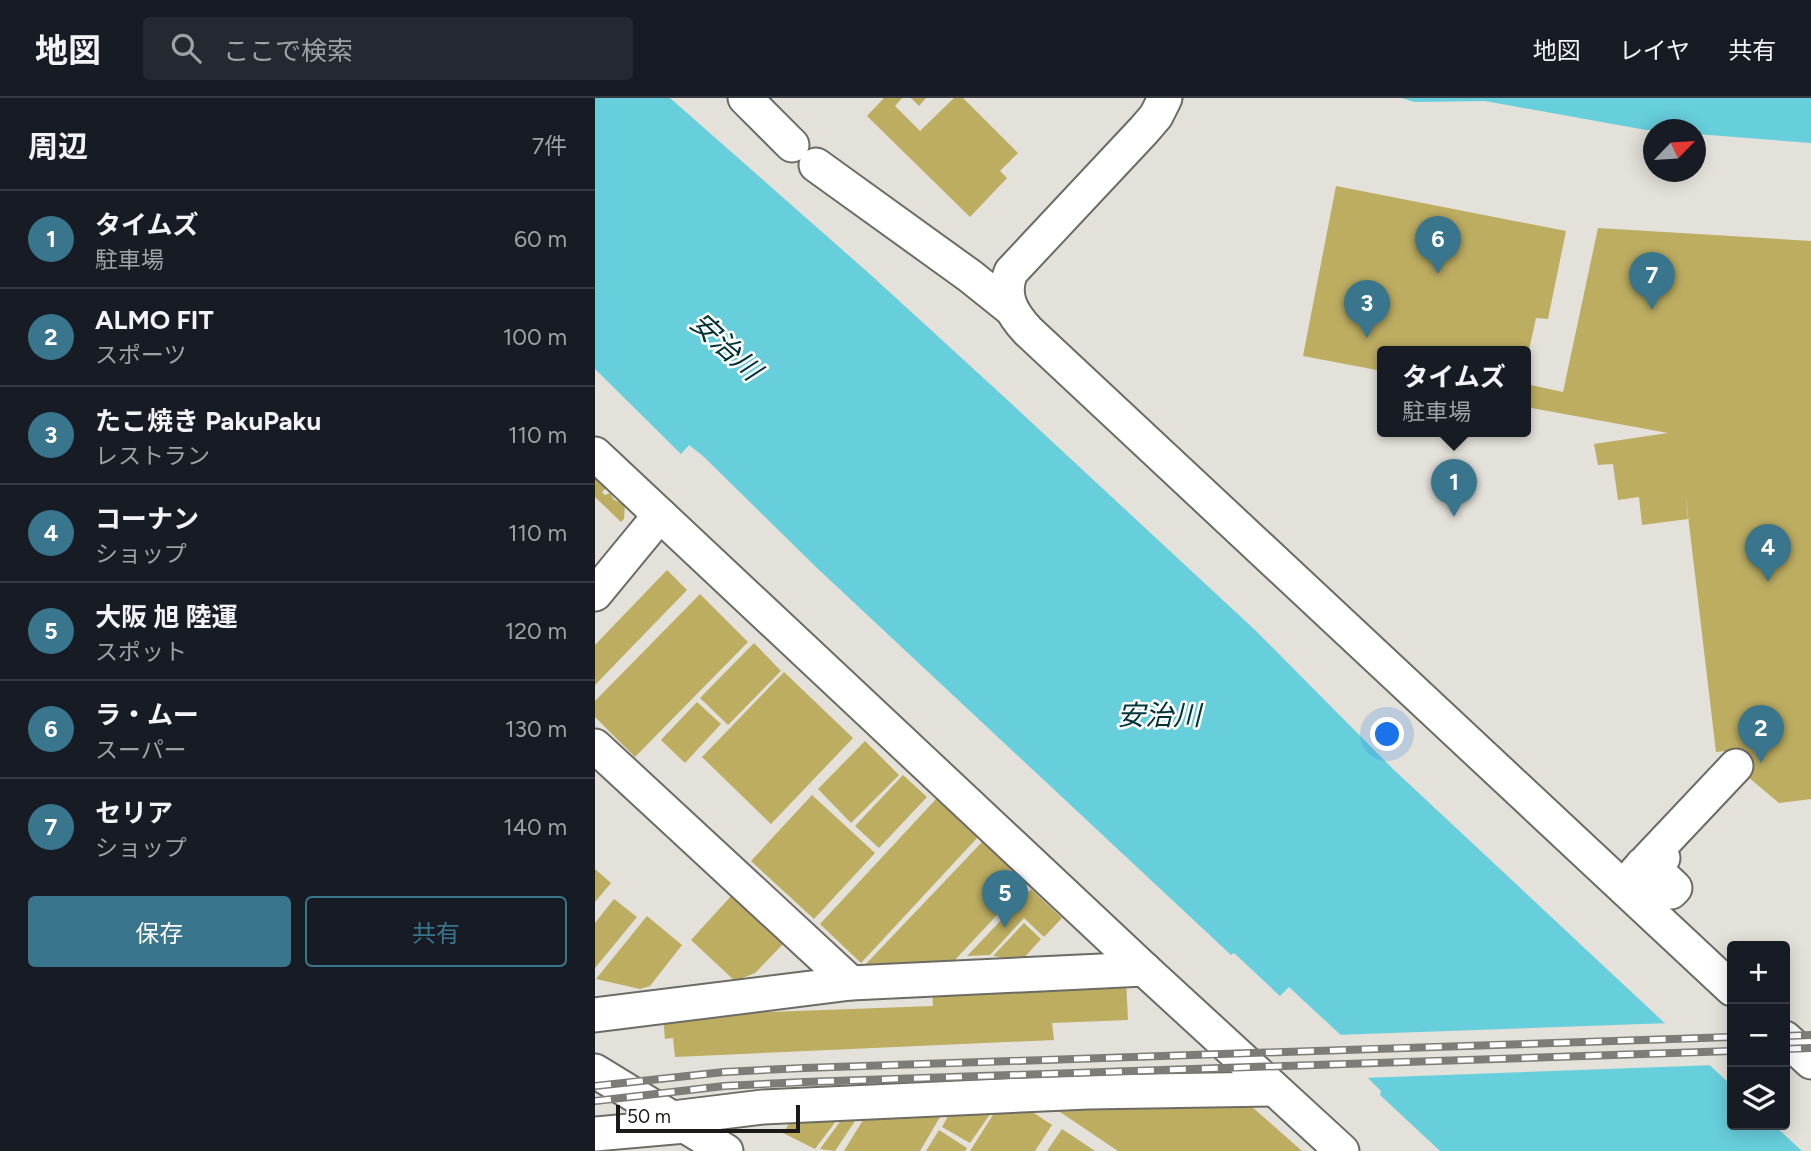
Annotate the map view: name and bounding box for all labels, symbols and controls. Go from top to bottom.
search box [143,17,633,80]
icon: search [167,29,205,67]
text: 地図 [35,31,101,70]
text: ここで検索 [223,35,353,67]
text: 地図 [1533,36,1581,65]
text: レイヤ [1619,36,1690,65]
text: 共有 [1728,36,1776,65]
north arrow [1643,119,1706,182]
text: 周辺 [28,128,88,165]
text: 7件 [532,132,567,160]
text: タイムズ [95,209,198,241]
pin: 6 [1415,216,1461,274]
text: 1 [46,225,56,253]
text: 60 m [514,225,567,253]
text: 駐車場 [95,246,164,274]
pin: 7 [1629,252,1675,310]
pin: 3 [1344,280,1390,338]
text: ALMO FIT [95,304,214,336]
water label: 安治川 [684,305,770,389]
text: 2 [44,323,58,351]
text: 100 m [503,323,567,351]
text: スポーツ [95,341,187,369]
popup [1377,346,1531,437]
text: タイムズ [1402,361,1506,393]
text: 駐車場 [1402,398,1471,426]
text: たこ焼き PakuPaku [95,405,321,437]
text: 3 [45,421,57,449]
text: 110 m [508,421,567,449]
text: レストラン [95,442,210,470]
pin: 1 [1431,459,1477,517]
text: コーナン [95,503,199,535]
text: 4 [44,519,58,547]
text: 110 m [508,519,567,547]
pin: 4 [1745,524,1791,582]
text: ショップ [95,540,187,568]
text: 大阪 旭 陸運 [95,601,237,633]
text: 5 [44,617,58,645]
text: 120 m [505,617,567,645]
text: スポット [95,638,187,666]
water label: 安治川 [1117,698,1204,732]
text: ラ・ムー [95,699,199,731]
pin: 2 [1738,705,1784,763]
text: 6 [44,715,58,743]
text: 130 m [505,715,567,743]
your location [1370,717,1404,751]
text: スーパー [95,736,187,764]
text: セリア [95,797,173,829]
text: 7 [45,813,57,841]
text: 140 m [503,813,567,841]
text: ショップ [95,834,187,862]
pin: 5 [982,870,1028,928]
button: 保存 [28,896,291,967]
button: 共有 [305,896,567,967]
map controls [1727,941,1790,1130]
button: + [1727,941,1790,1004]
button: − [1727,1004,1790,1067]
button: layers [1727,1067,1790,1130]
scale bar [616,1102,800,1134]
text: 50 m [627,1105,671,1128]

